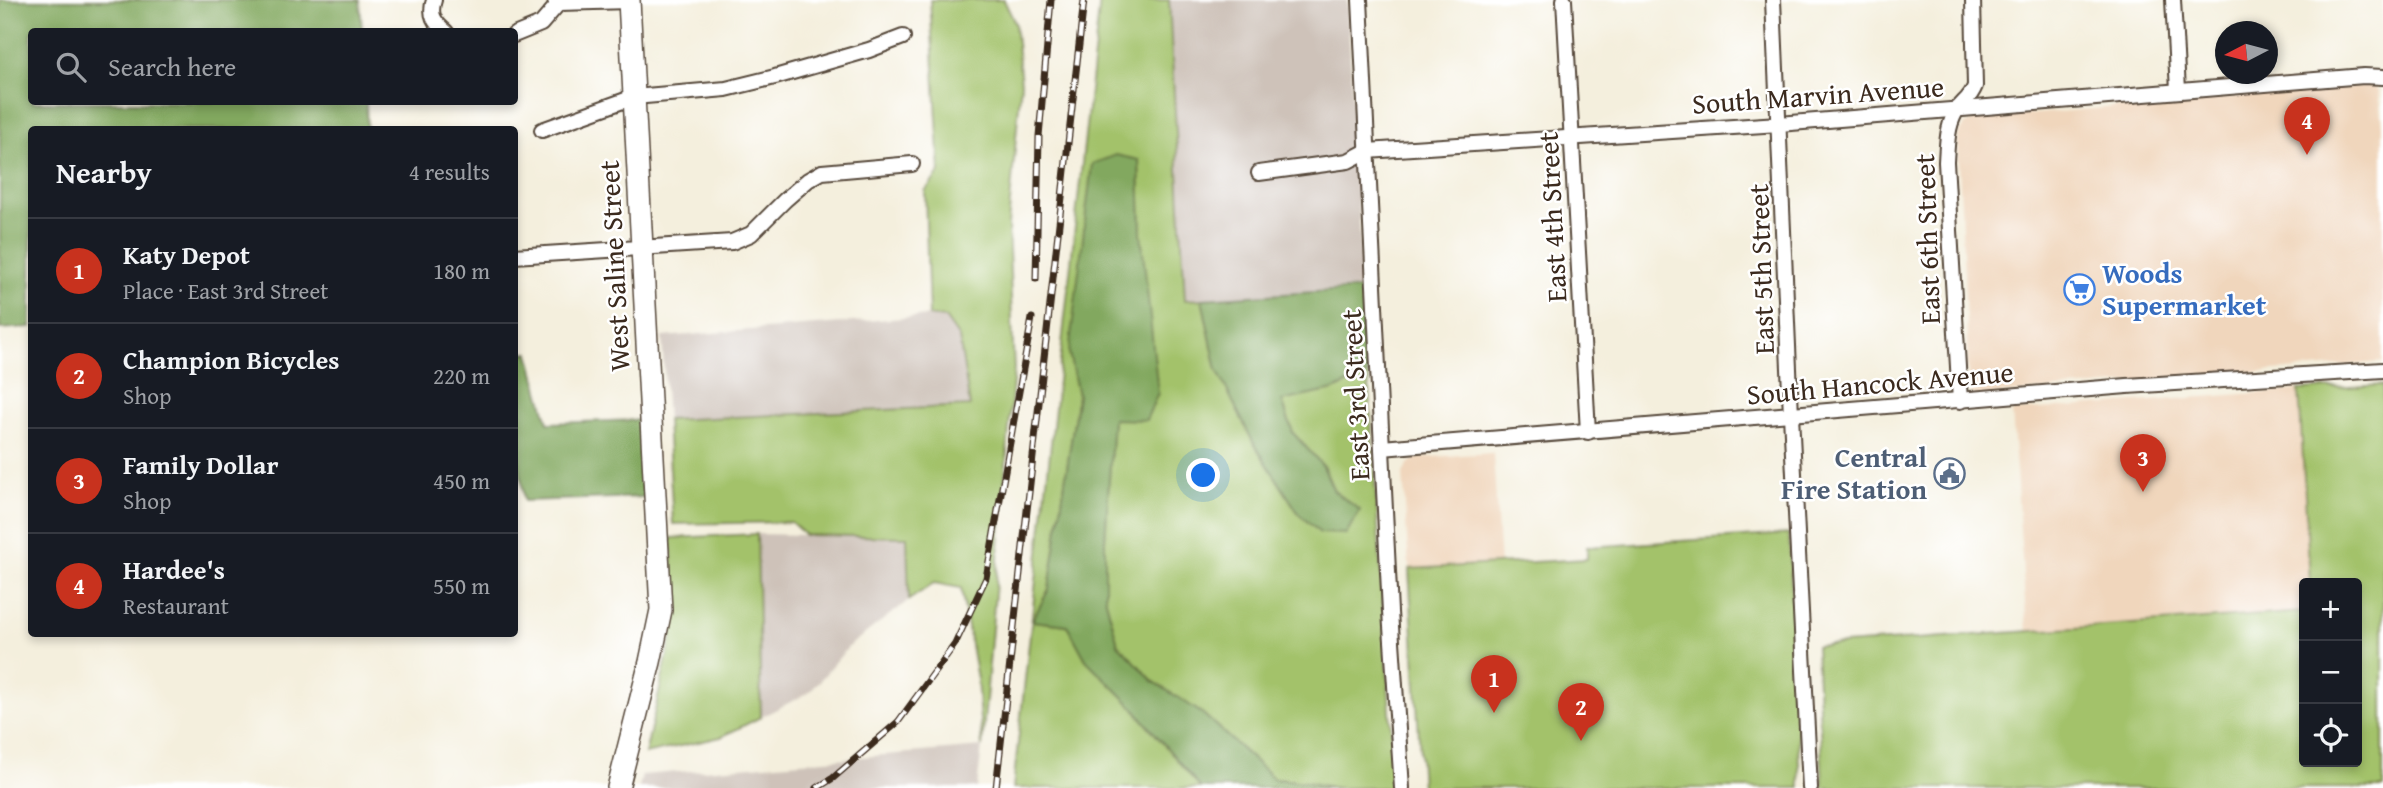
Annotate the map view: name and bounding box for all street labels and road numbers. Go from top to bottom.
street label: South Marvin Avenue [1691,65,1945,124]
street label: East 4th Street [1527,131,1576,303]
street label: East 6th Street [1903,153,1950,325]
street label: West Saline Street [587,159,640,373]
street label: East 5th Street [1737,183,1784,355]
street label: East 3rd Street [1330,308,1379,482]
street label: South Hancock Avenue [1745,350,2015,415]

